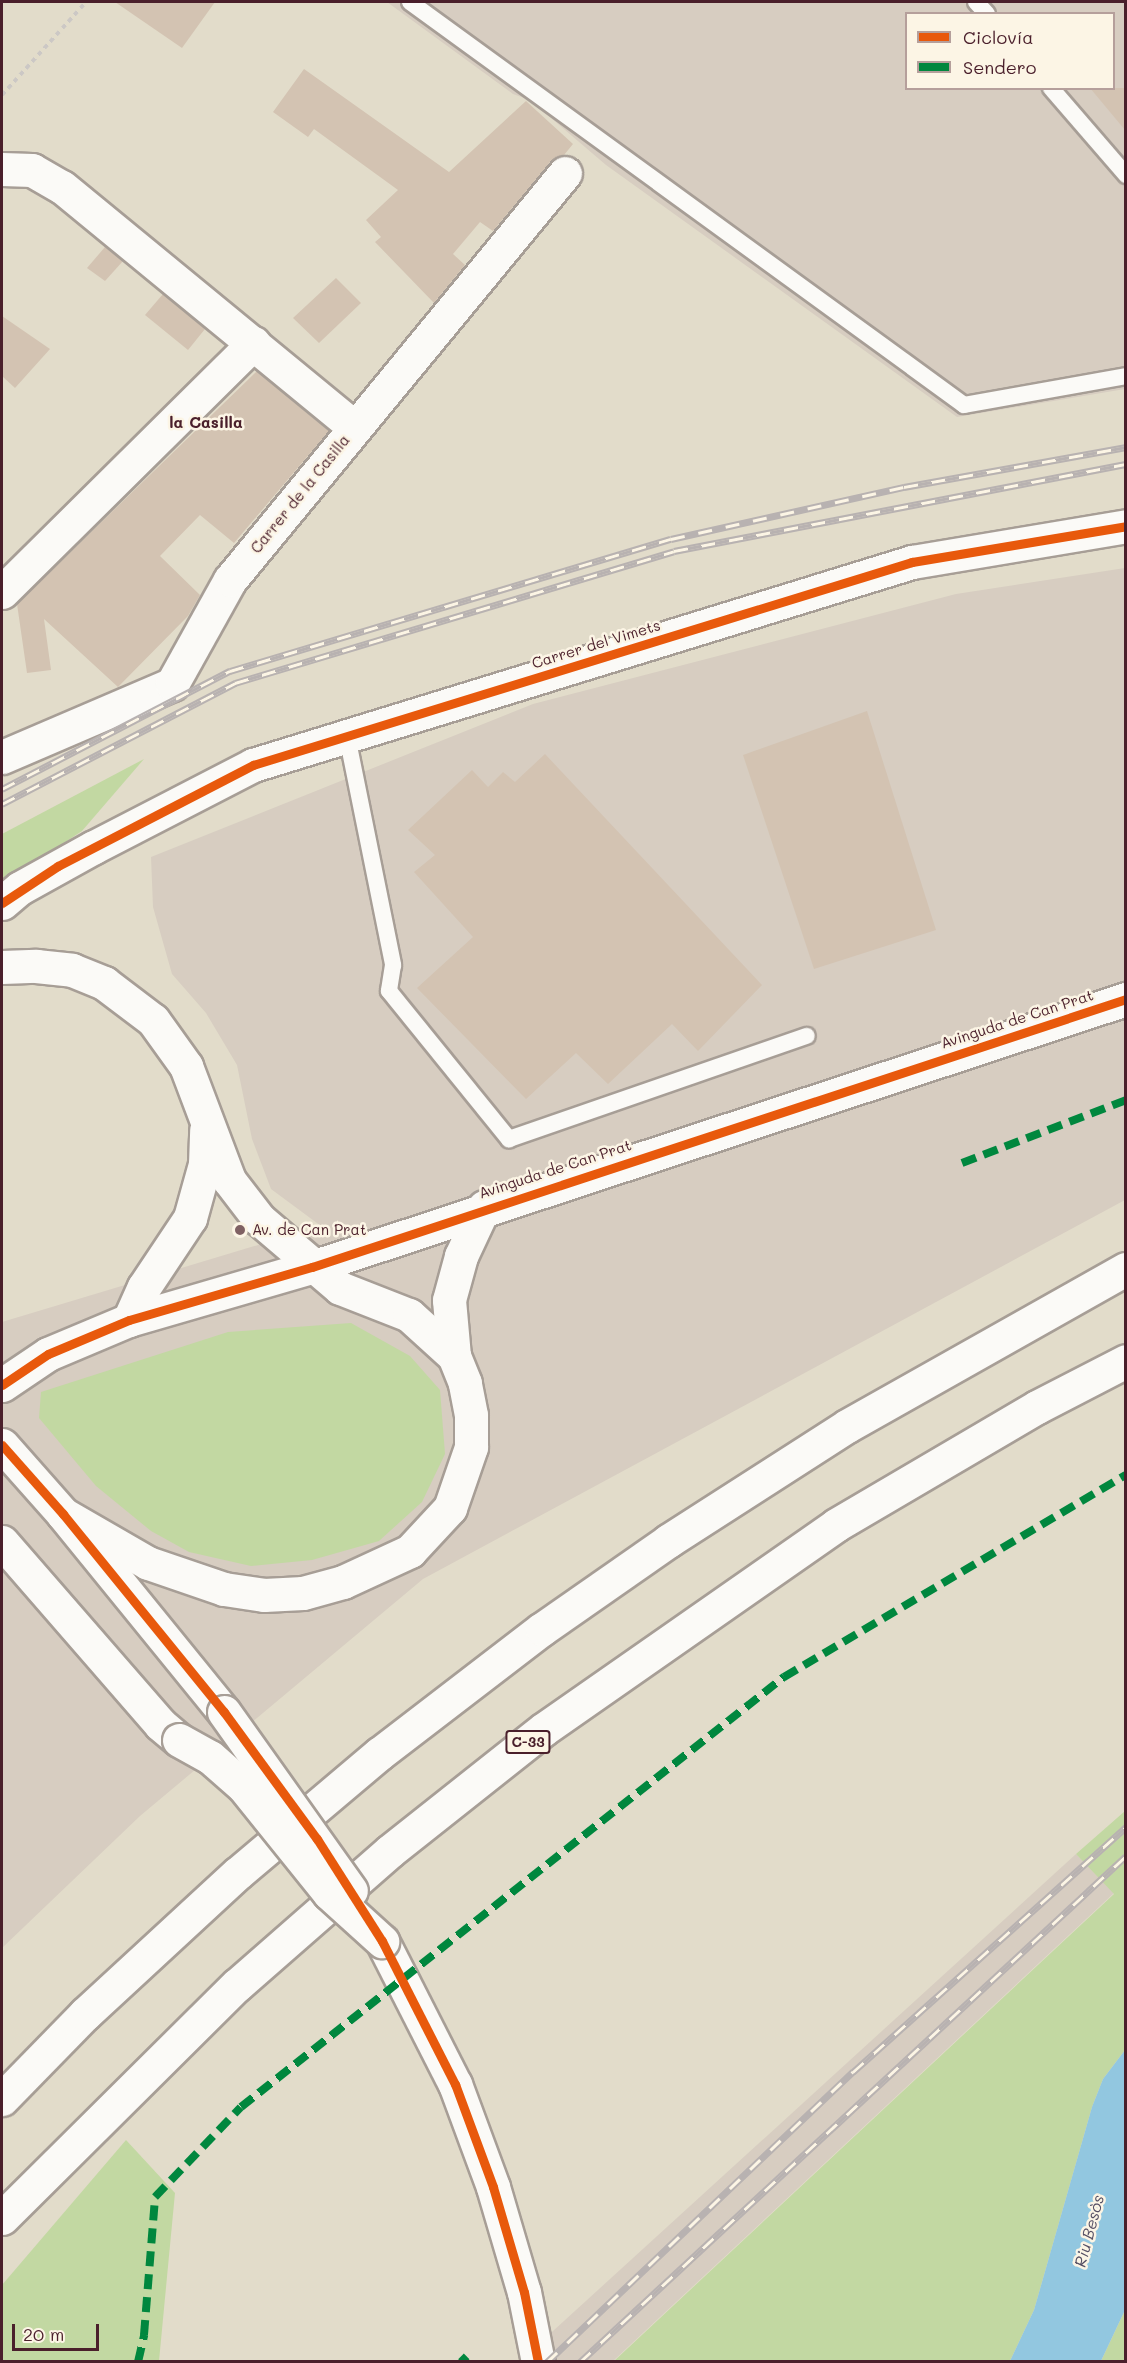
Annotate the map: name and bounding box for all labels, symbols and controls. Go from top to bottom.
legend [905,12,1115,90]
text: Ciclovía [963,25,1034,49]
text: Sendero [963,55,1037,79]
district label: la Casilla [169,412,243,432]
street label: Carrer de la Casilla [247,431,353,557]
street label: Carrer del Vimets [530,616,662,672]
street label: Avinguda de Can Prat [938,986,1096,1052]
street label: Avinguda de Can Prat [476,1136,634,1202]
place label: Av. de Can Prat [252,1221,367,1239]
marker: Av. de Can Prat [233,1223,247,1237]
road number: C-33 [504,1731,552,1753]
water label: Riu Besòs [1070,2193,1108,2269]
scale bar [15,2312,102,2350]
text: 20 m [23,2322,64,2346]

